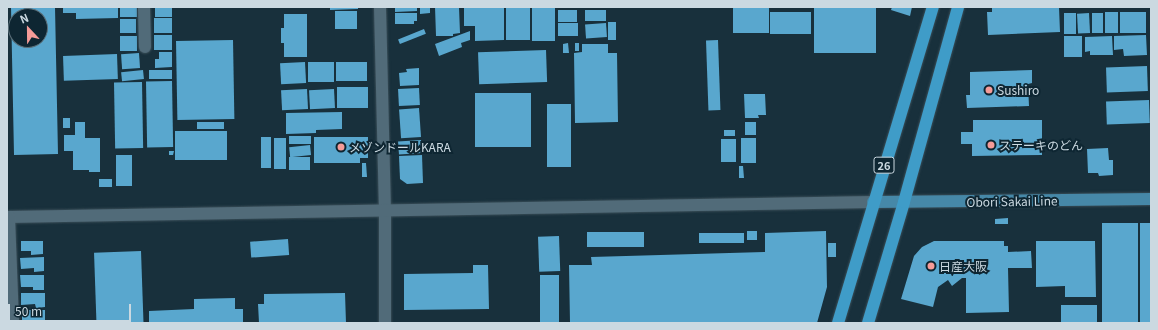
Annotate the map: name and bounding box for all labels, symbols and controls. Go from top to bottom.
north arrow [8,8,48,48]
text: N [17,9,31,27]
place label: Sushiro [997,83,1039,97]
marker: Sushiro [984,85,994,95]
place label: ステーキのどん [999,138,1083,152]
place label: メゾンドールKARA [349,140,451,154]
marker: ステーキのどん [986,140,996,150]
marker: メゾンドールKARA [336,142,346,152]
road number: 26 [873,156,895,174]
street label: Obori Sakai Line [966,193,1058,209]
place label: 日産大阪 [939,259,987,273]
marker: 日産大阪 [926,261,936,271]
scale bar [10,296,133,322]
text: 50 m [15,302,42,319]

